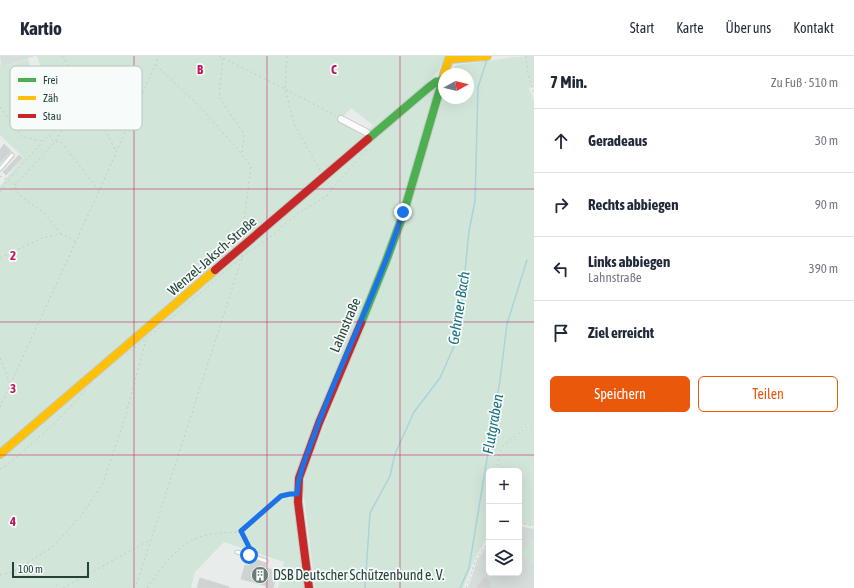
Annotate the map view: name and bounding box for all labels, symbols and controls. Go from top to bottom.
text: Kartio [20,17,62,39]
text: Start [630,20,654,36]
text: Karte [676,20,704,36]
text: Über uns [726,20,771,36]
text: Kontakt [793,20,834,36]
text: B [197,62,204,77]
text: C [331,62,337,77]
legend [10,66,142,130]
north arrow [438,68,474,104]
text: 7 Min. [550,72,587,92]
text: Frei [43,74,58,86]
text: Zu Fuß · 510 m [771,75,838,90]
text: Zäh [43,92,58,104]
text: Stau [43,110,61,122]
icon: ahead [550,130,572,152]
text: Geradeaus [588,132,647,149]
text: 30 m [815,133,838,148]
icon: right [550,194,572,216]
text: Rechts abbiegen [588,196,678,213]
text: 90 m [815,197,838,212]
route end [394,203,412,221]
street label: Wenzel-Jaksch-Straße [164,213,260,299]
text: 2 [10,248,16,263]
text: Links abbiegen [588,253,670,270]
icon: left [550,258,572,280]
text: 390 m [809,261,838,276]
water label: Gehrner Bach [444,270,473,346]
text: Lahnstraße [588,270,642,285]
street label: Lahnstraße [326,295,364,355]
icon: arrive [550,322,572,344]
text: Ziel erreicht [588,324,654,341]
button: Speichern [550,376,690,412]
button: Teilen [698,376,838,412]
text: 3 [10,381,16,396]
water label: Flutgraben [479,393,506,455]
map controls [486,468,522,576]
button: + [486,468,522,504]
button: − [486,504,522,540]
text: 4 [9,514,16,529]
button: layers [486,540,522,576]
route start [240,546,258,564]
scale bar [12,560,89,579]
text: 100 m [18,563,43,575]
building icon: DSB Deutscher Schützenbund e. V. [250,565,270,585]
place label: DSB Deutscher Schützenbund e. V. [273,567,445,583]

